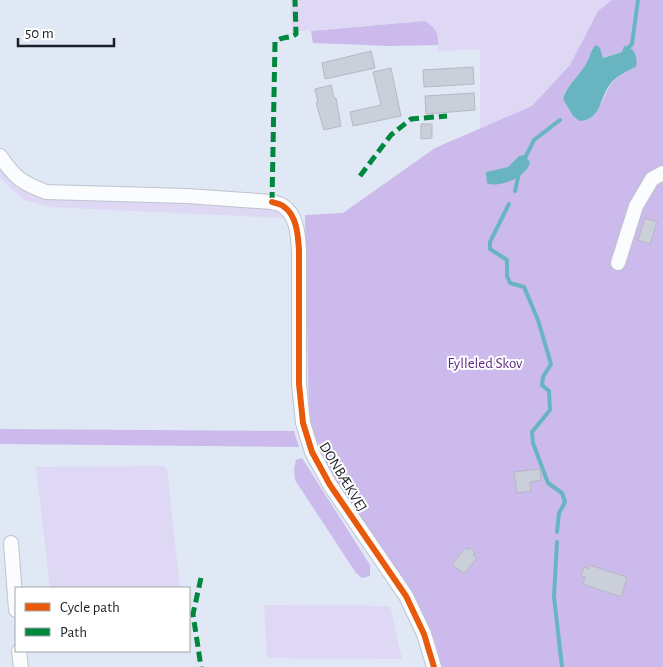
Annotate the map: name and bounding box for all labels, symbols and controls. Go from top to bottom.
scale bar [18,15,114,47]
text: 50 m [25,26,54,41]
park label: Fylleled Skov [448,356,523,371]
street label: DONBÆKVEJ [316,440,370,514]
legend [15,587,190,652]
text: Cycle path [60,600,120,615]
text: Path [60,625,87,640]

